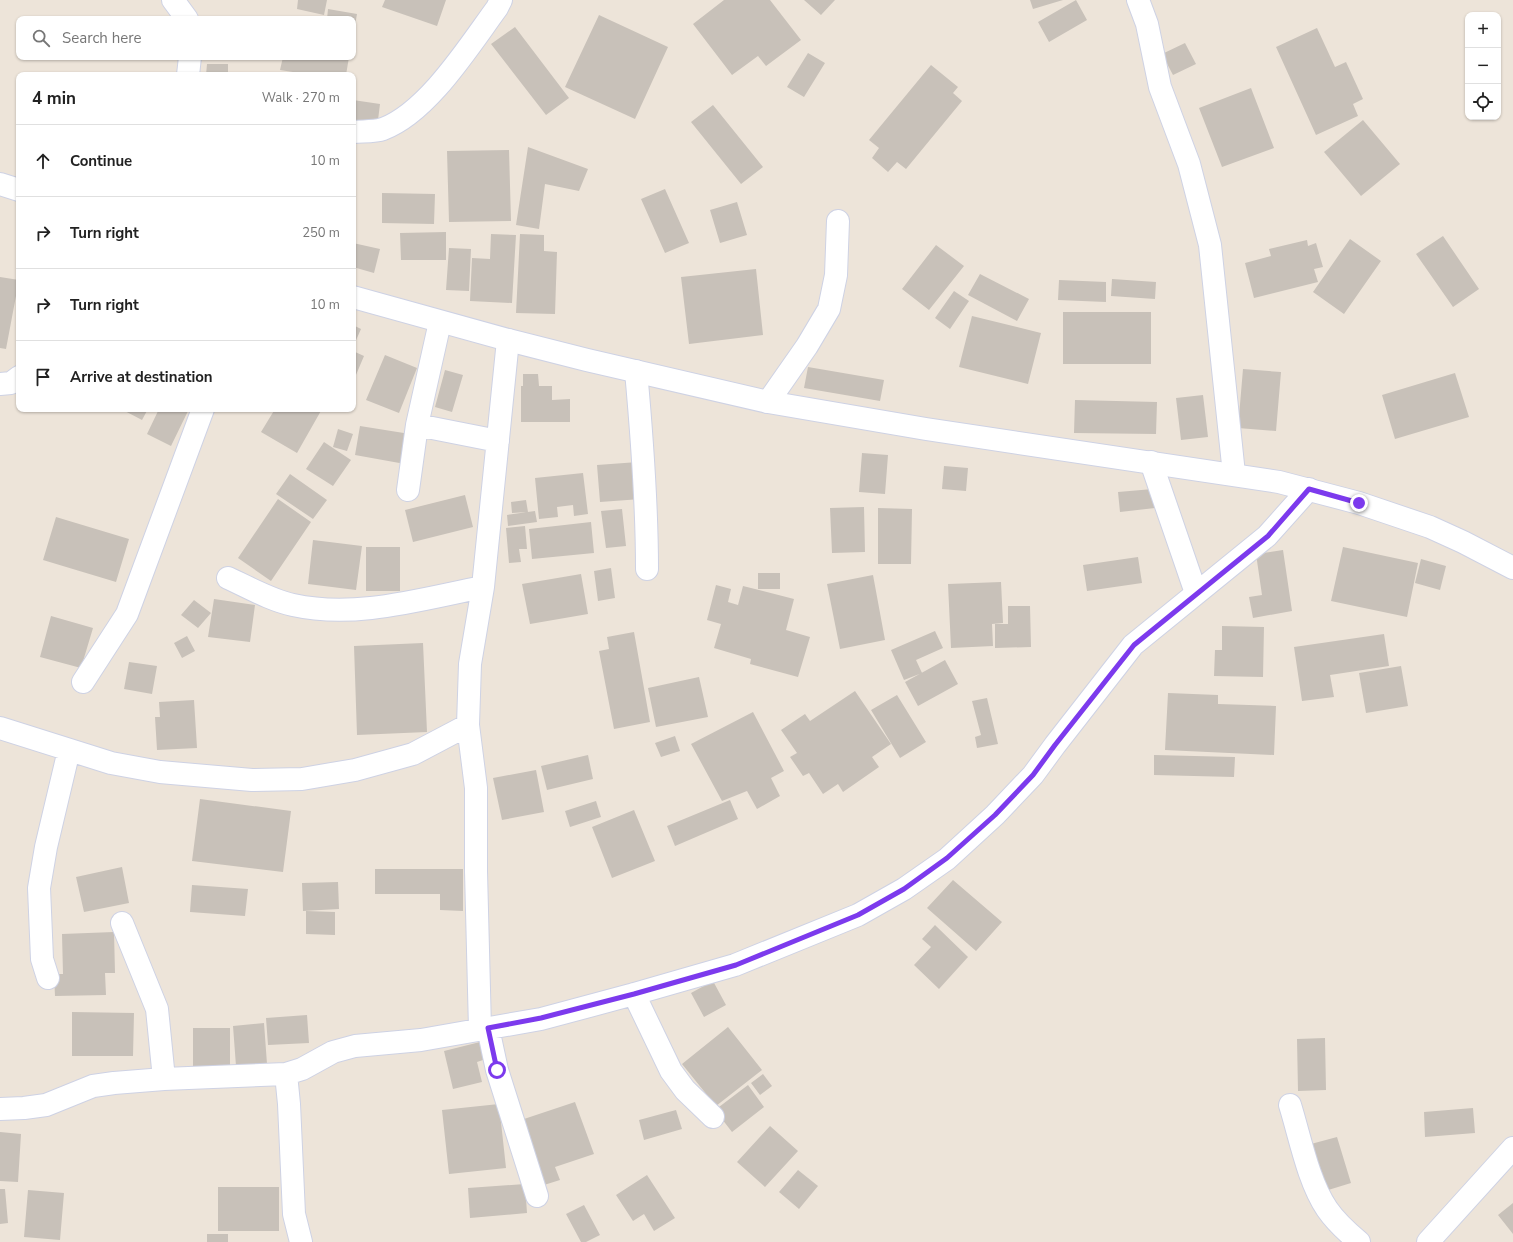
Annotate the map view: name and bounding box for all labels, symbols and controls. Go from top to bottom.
map controls [1465,12,1501,120]
button: + [1465,12,1501,48]
search box [16,16,356,60]
icon: search [30,27,52,49]
text: Search here [62,28,142,48]
button: − [1465,48,1501,84]
button: locate [1465,84,1501,120]
text: 4 min [32,87,76,110]
text: Walk · 270 m [262,89,340,107]
icon: ahead [32,150,54,172]
text: Continue [70,151,132,171]
text: 10 m [310,152,340,170]
icon: right [32,222,54,244]
text: Turn right [70,223,139,243]
text: 250 m [302,224,340,242]
icon: right [32,294,54,316]
text: Turn right [70,295,139,315]
text: 10 m [310,296,340,314]
icon: arrive [32,366,54,388]
text: Arrive at destination [70,367,213,387]
route end [1350,494,1368,512]
route start [488,1061,506,1079]

